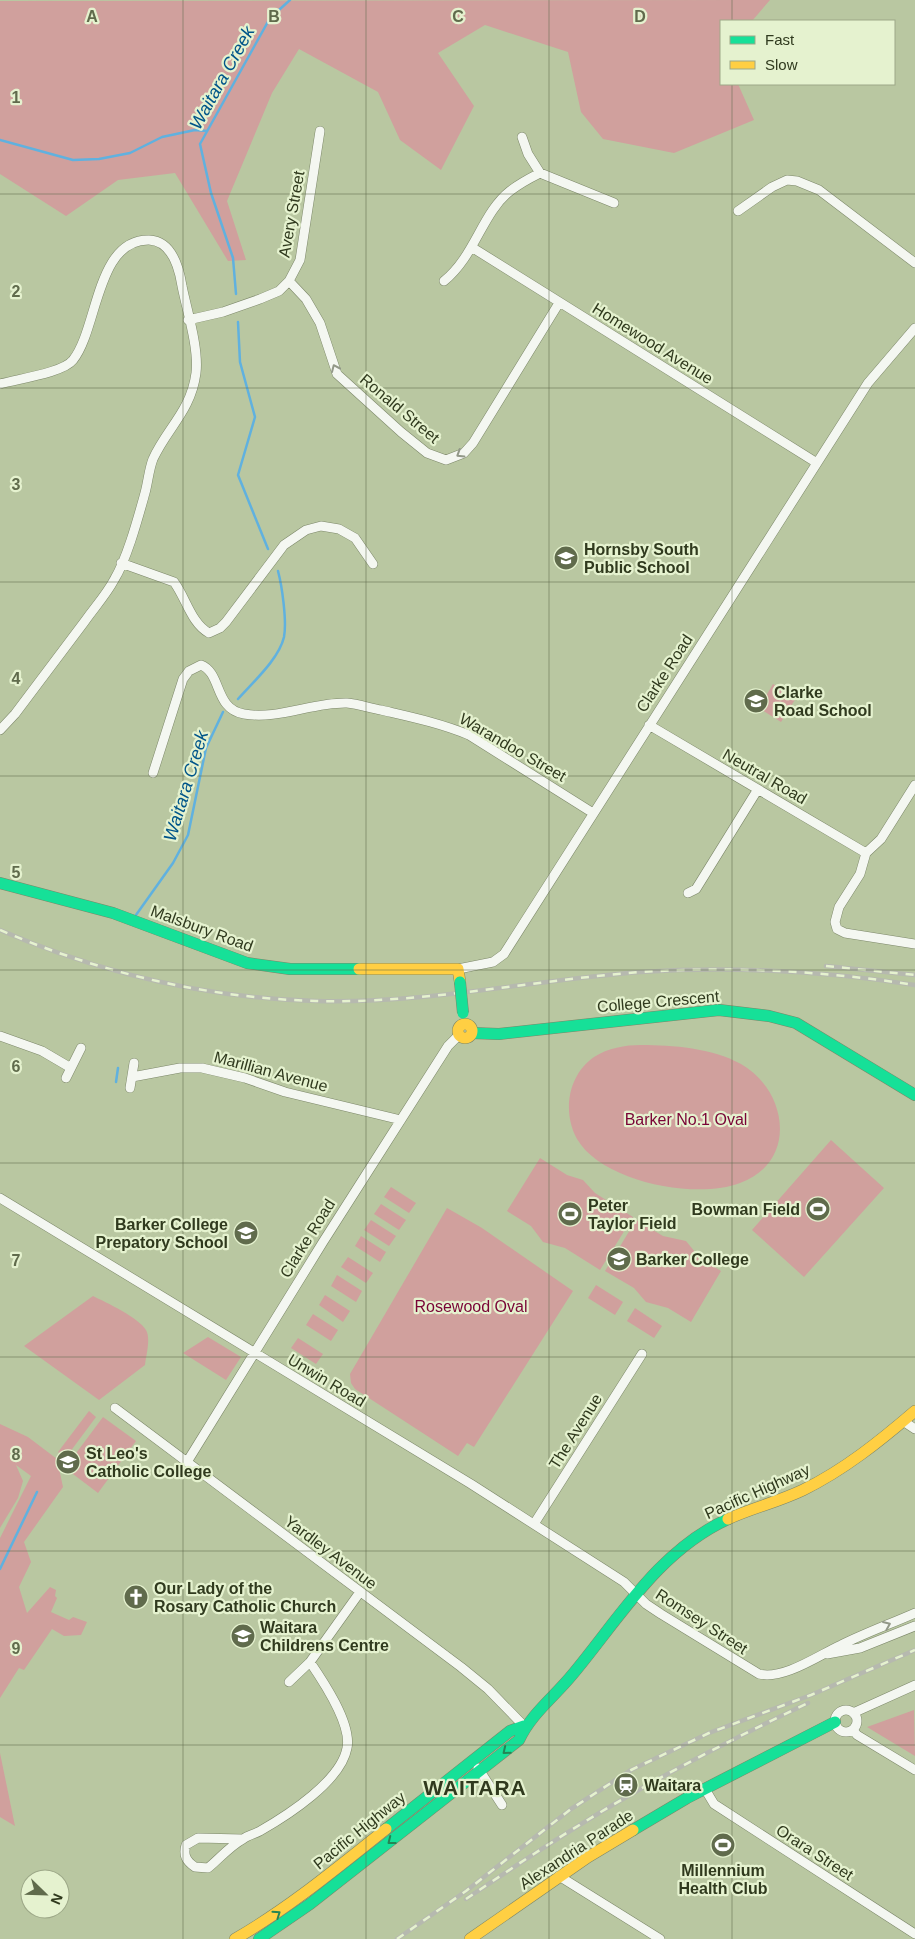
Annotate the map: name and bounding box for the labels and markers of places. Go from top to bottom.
place label: Hornsby South Public School [584,541,699,576]
school or university icon: Hornsby South Public School [553,545,579,571]
place label: Clarke Road School [774,684,872,719]
school or university icon: Clarke Road School [743,688,769,714]
sports icon: Bowman Field [805,1196,831,1222]
place label: Peter Taylor Field [588,1197,677,1232]
sports icon: Peter Taylor Field [557,1201,583,1227]
place label: Bowman Field [692,1201,800,1218]
place label: Barker College Prepatory School [96,1216,228,1251]
school or university icon: Barker College Prepatory School [233,1220,259,1246]
school or university icon: Barker College [606,1246,632,1272]
place label: Barker College [636,1251,749,1268]
place label: St Leo's Catholic College [86,1445,211,1480]
school or university icon: St Leo's Catholic College [55,1449,81,1475]
place label: Our Lady of the Rosary Catholic Church [154,1580,336,1615]
church icon: Our Lady of the Rosary Catholic Church [123,1584,149,1610]
place label: Waitara Childrens Centre [260,1619,389,1654]
school or university icon: Waitara Childrens Centre [230,1623,256,1649]
station icon: Waitara [613,1772,639,1798]
place label: Waitara [644,1777,701,1794]
sports icon: Millennium Health Club [710,1832,736,1858]
place label: Millennium Health Club [679,1862,768,1897]

